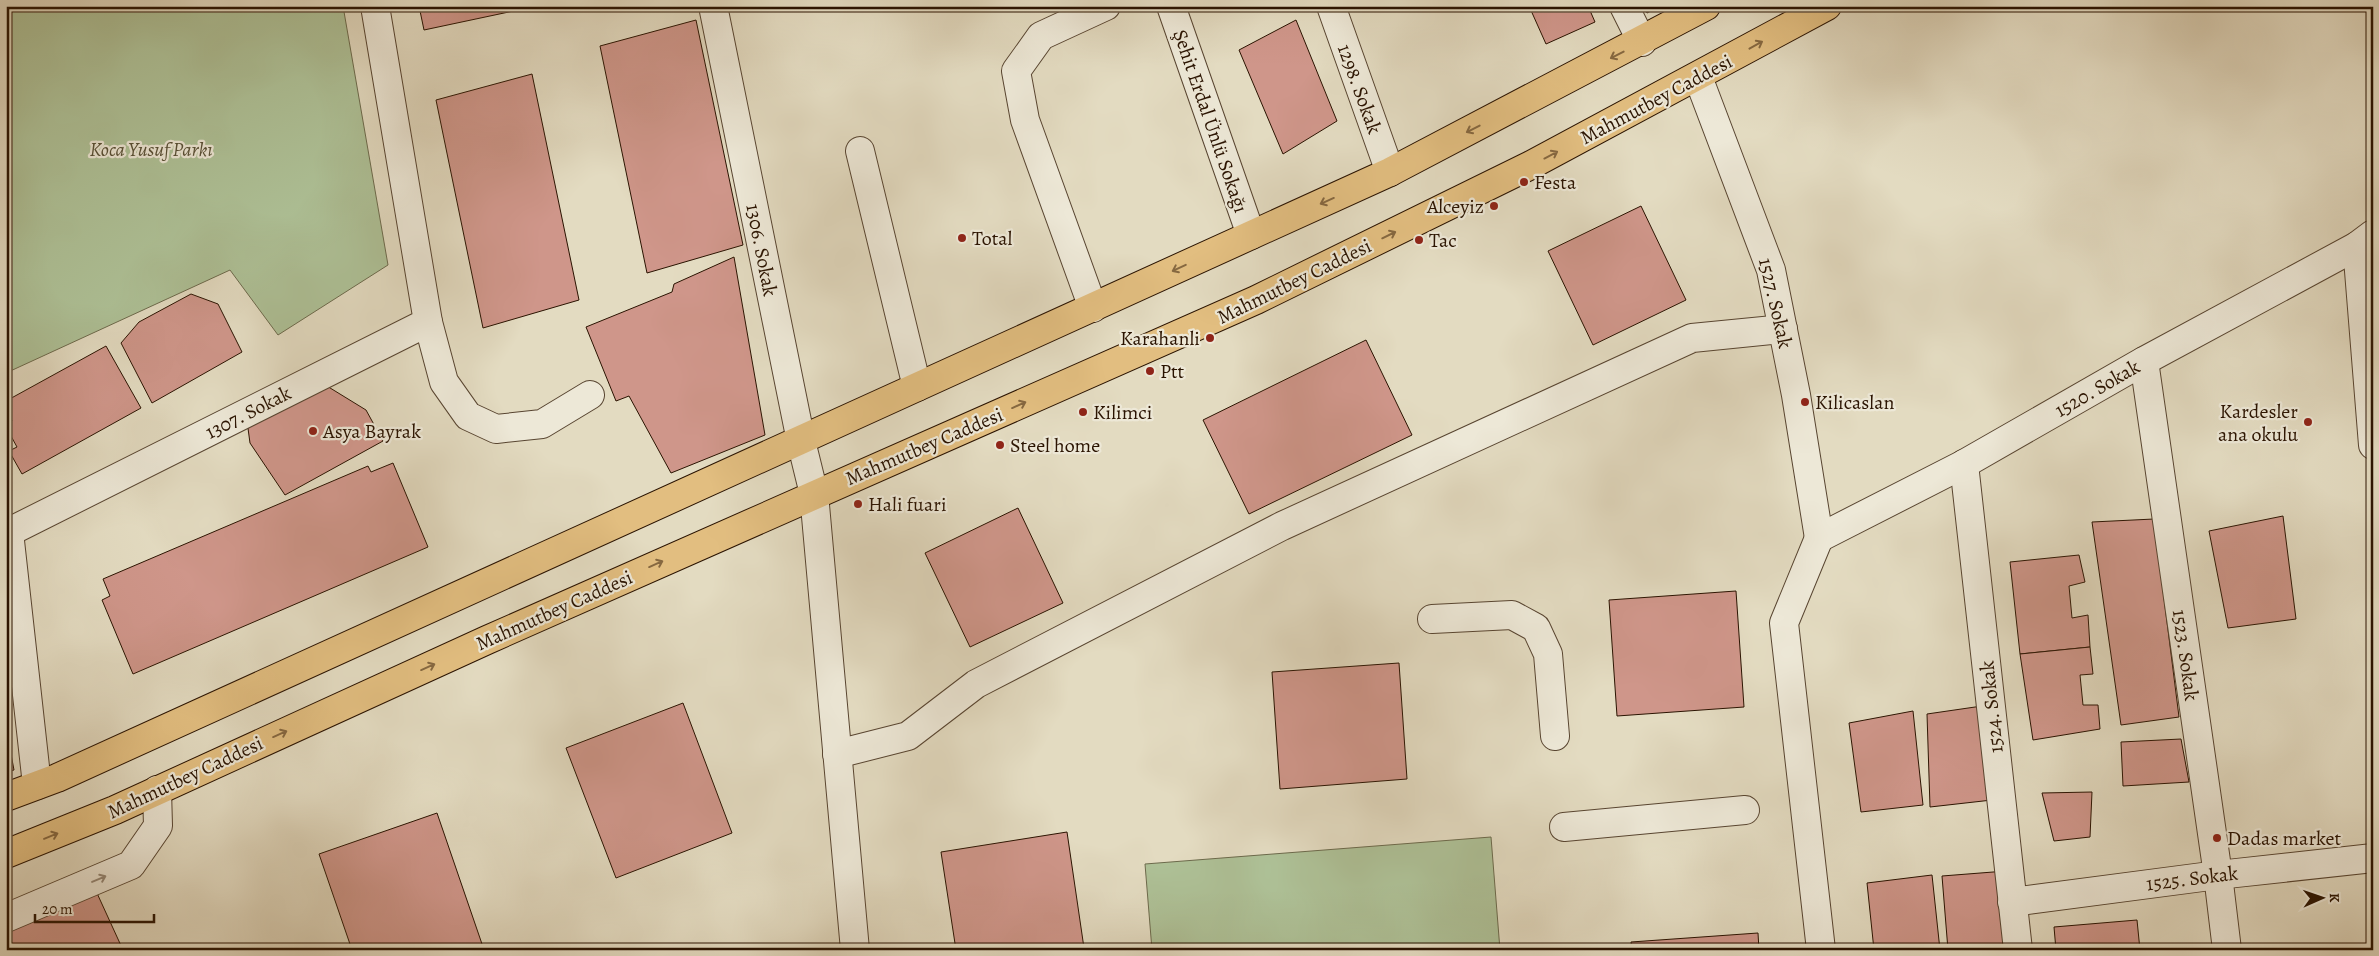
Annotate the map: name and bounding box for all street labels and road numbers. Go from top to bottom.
street label: Şehit Erdal Ünlü Sokağı [1166,26,1255,216]
street label: 1298. Sokak [1331,40,1388,138]
street label: Mahmutbey Caddesi [1575,48,1737,151]
street label: 1306. Sokak [739,202,784,299]
street label: Mahmutbey Caddesi [1212,232,1376,331]
street label: 1527. Sokak [1752,255,1799,351]
street label: 1520. Sokak [2050,353,2145,424]
street label: 1307. Sokak [201,379,296,446]
street label: Mahmutbey Caddesi [841,401,1007,492]
street label: Mahmutbey Caddesi [472,564,637,657]
street label: 1523. Sokak [2166,608,2205,702]
street label: 1524. Sokak [1973,659,2010,754]
street label: Mahmutbey Caddesi [103,730,267,825]
street label: 1525. Sokak [2145,859,2239,898]

